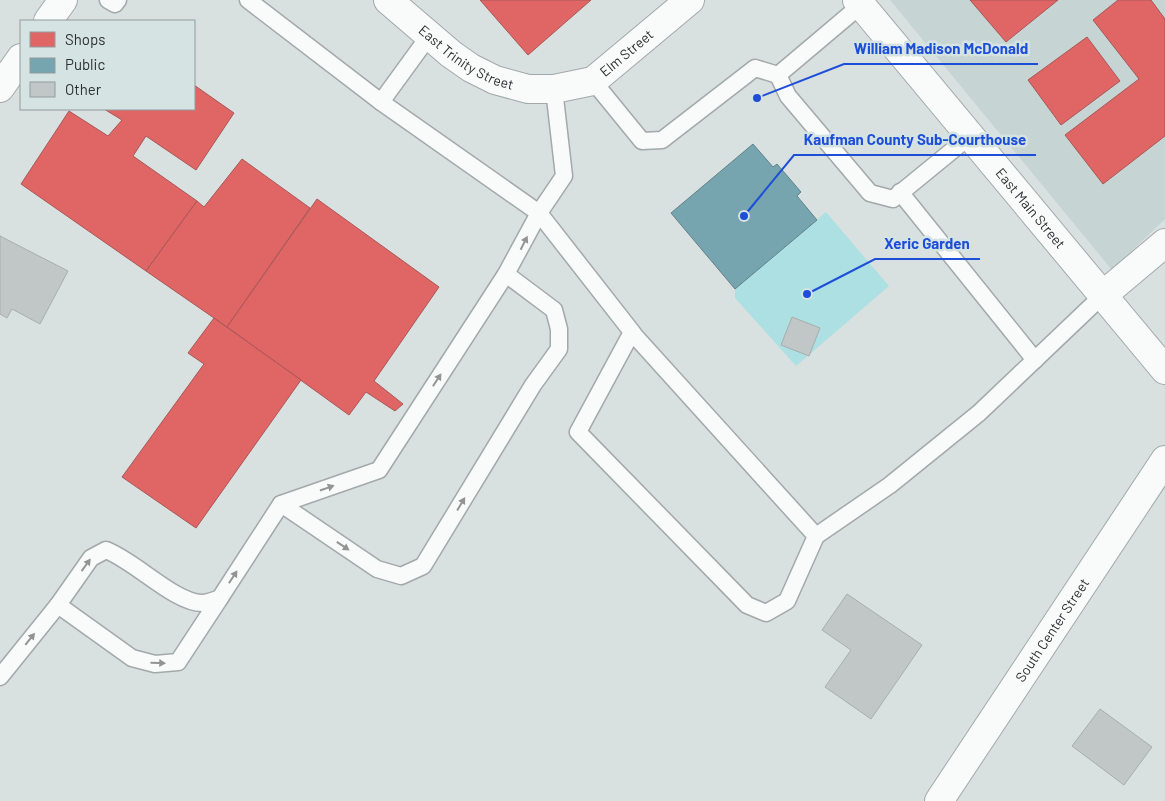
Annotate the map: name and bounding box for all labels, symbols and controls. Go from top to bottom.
legend [20,20,195,110]
street label: East Trinity Street [415,21,515,93]
street label: Elm Street [596,25,656,80]
text: Shops [65,30,105,48]
callout: William Madison McDonald [844,34,1038,64]
text: William Madison McDonald [854,39,1028,57]
text: Public [65,55,105,73]
text: Other [65,80,102,98]
callout: Kaufman County Sub-Courthouse [794,125,1036,155]
text: Kaufman County Sub-Courthouse [804,130,1026,148]
street label: East Main Street [992,164,1069,252]
callout: Xeric Garden [875,229,980,259]
text: Xeric Garden [884,234,970,252]
one-way arrow [520,236,528,250]
one-way arrow [433,373,442,387]
one-way arrow [320,484,335,492]
one-way arrow [456,498,465,511]
one-way arrow [336,541,349,551]
one-way arrow [81,558,91,572]
one-way arrow [229,571,238,584]
street label: South Center Street [1011,575,1092,685]
one-way arrow [25,633,36,646]
one-way arrow [151,659,167,667]

